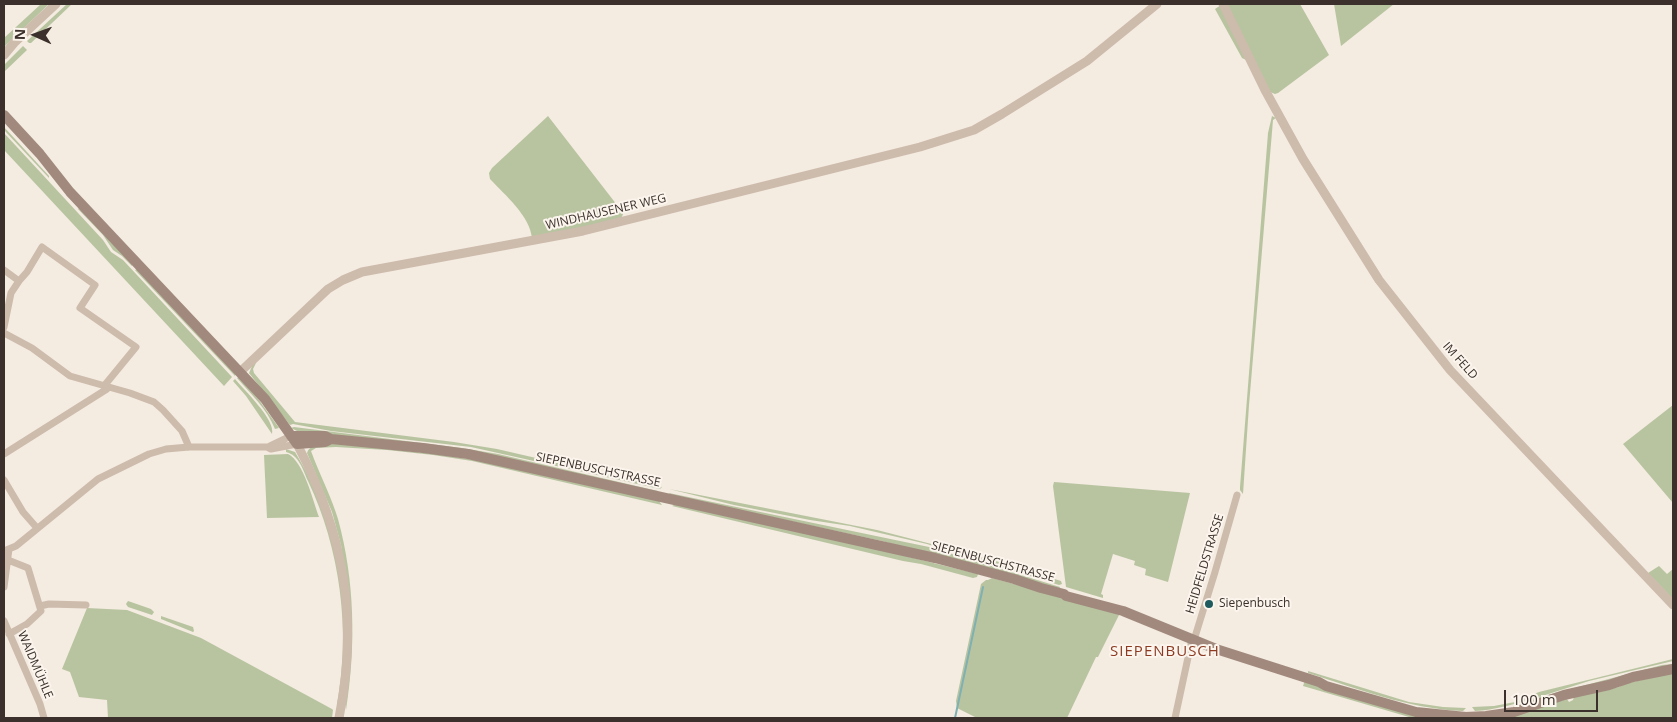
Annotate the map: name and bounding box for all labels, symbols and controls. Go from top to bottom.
north arrow [10,10,60,60]
text: N [10,28,29,40]
street label: WINDHAUSENER WEG [544,191,668,233]
street label: IM FELD [1440,339,1480,383]
street label: SIEPENBUSCHSTRASSE [534,450,662,490]
street label: HEIDFELDSTRASSE [1183,512,1227,616]
street label: SIEPENBUSCHSTRASSE [930,539,1056,585]
place label: Siepenbusch [1219,597,1290,611]
marker: Siepenbusch [1203,598,1215,610]
street label: WAIDMÜHLE [14,629,56,701]
district label: SIEPENBUSCH [1109,643,1221,661]
scale bar [1507,680,1601,712]
text: 100 m [1512,689,1556,709]

